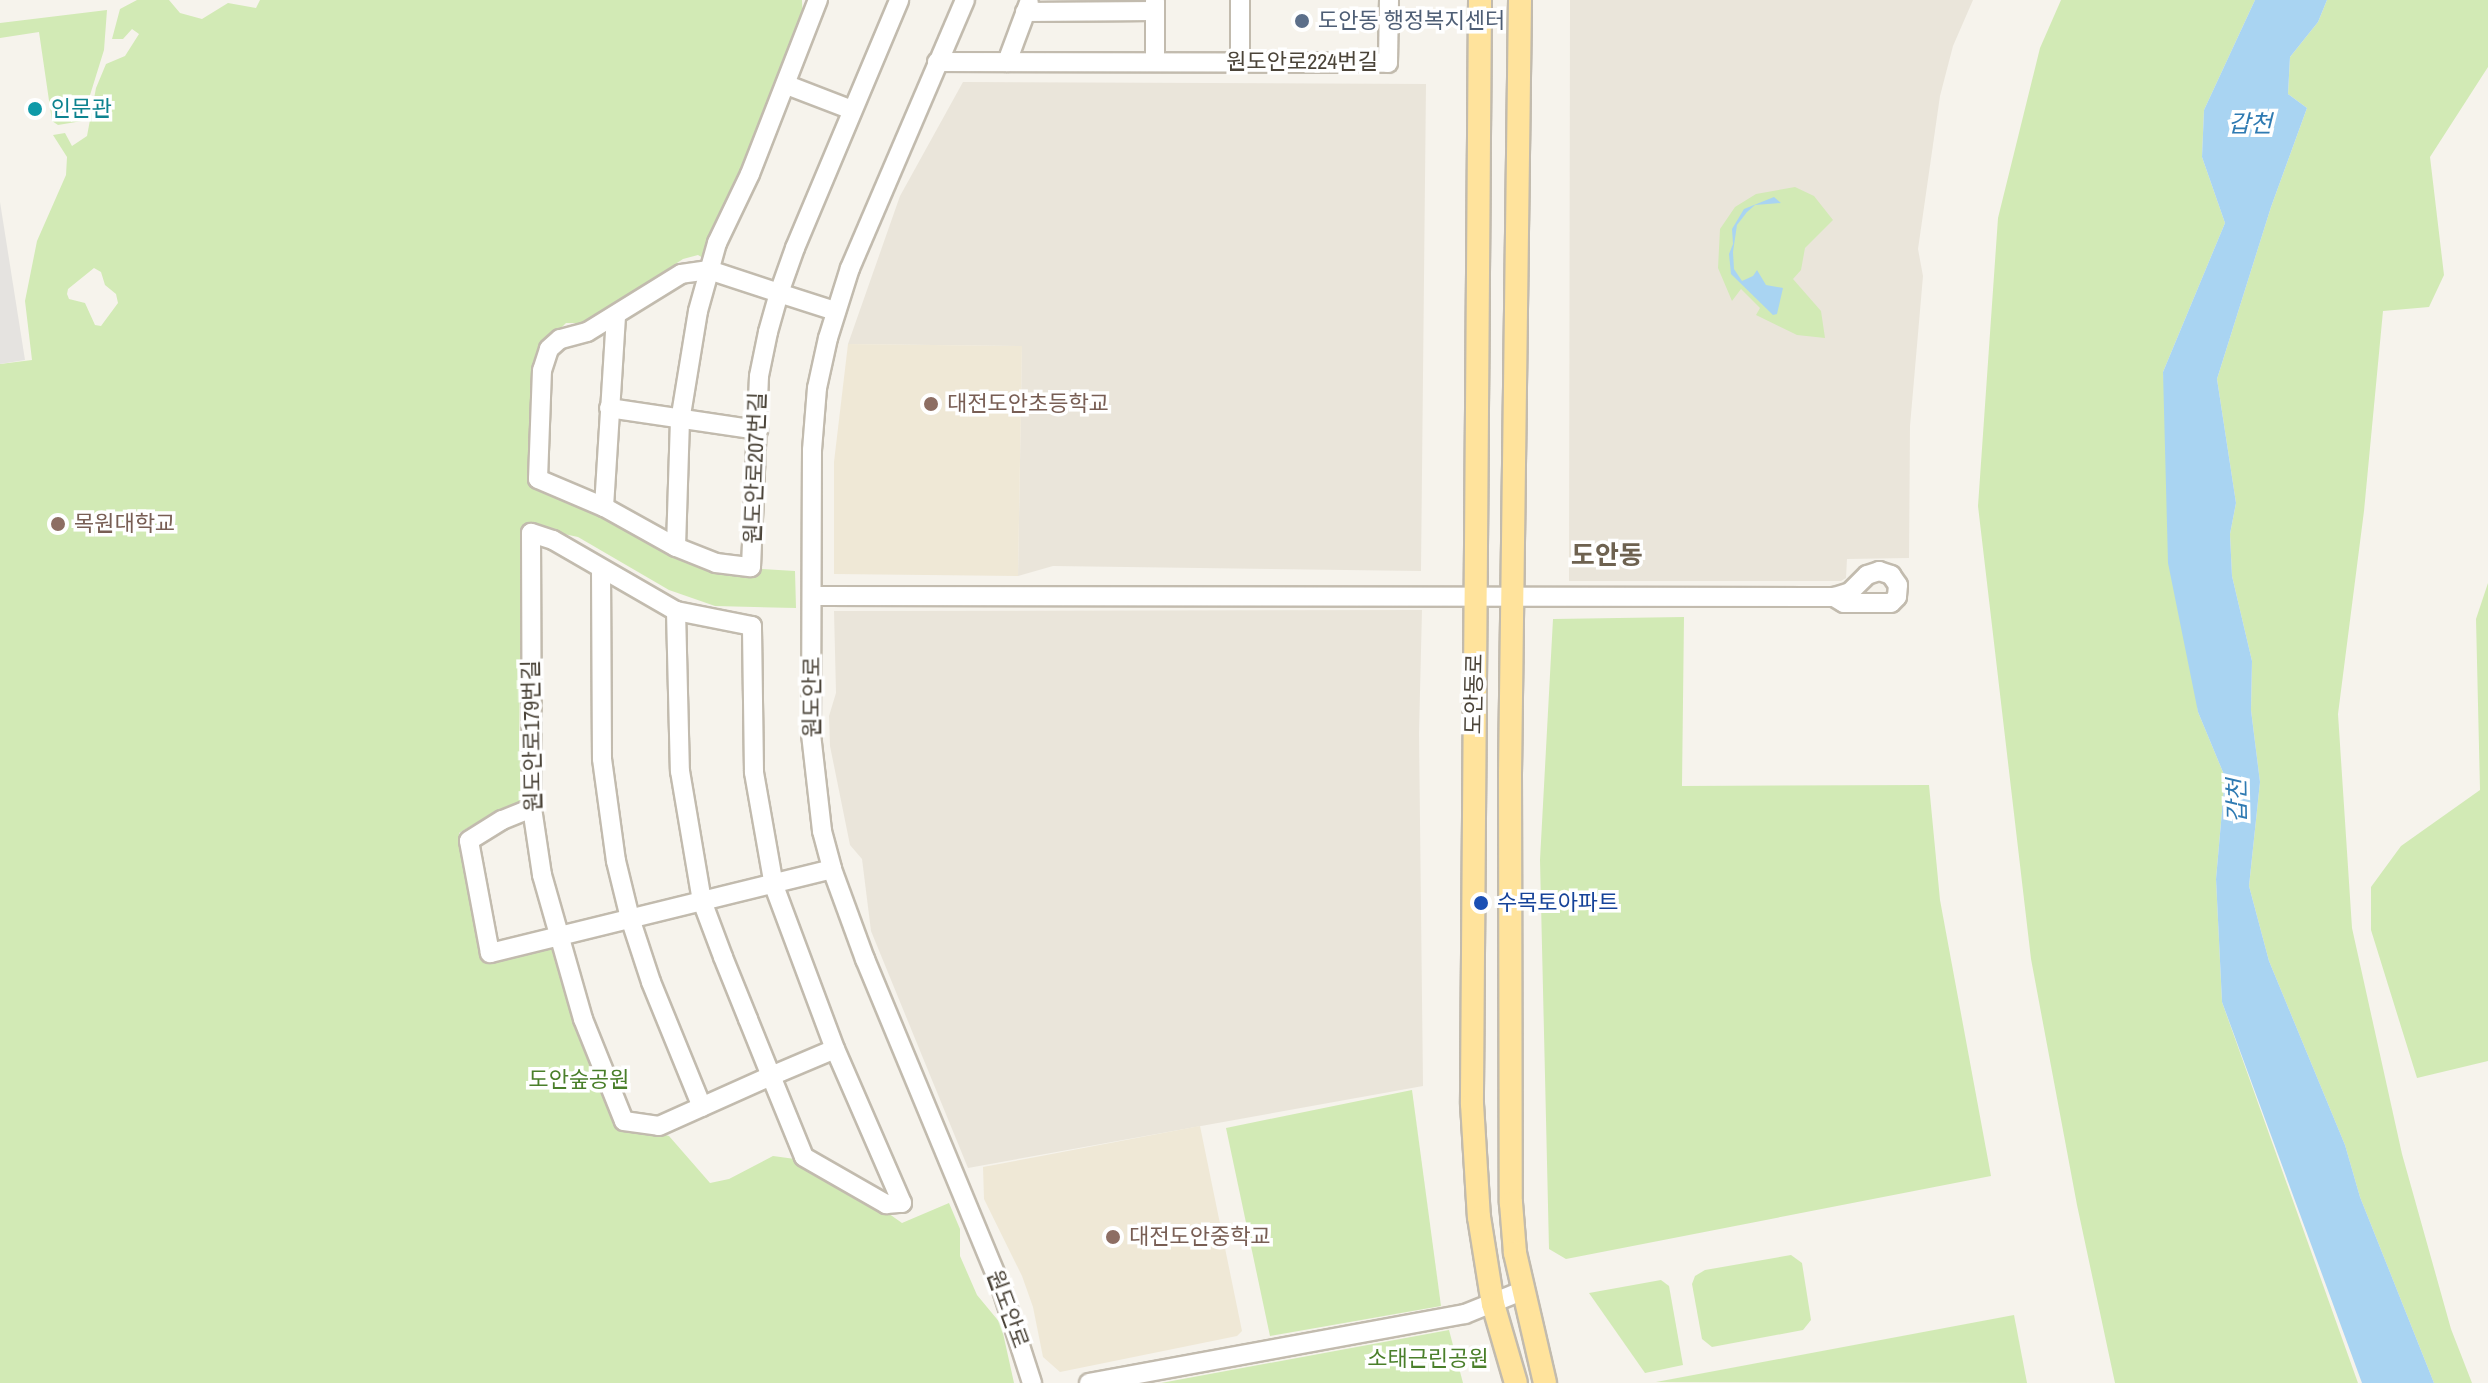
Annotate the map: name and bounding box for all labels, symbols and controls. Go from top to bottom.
place label: 도안동 행정복지센터 [1318,8,1505,34]
marker: 도안동 행정복지센터 [1293,12,1311,30]
street label: 원도안로224번길 [1226,49,1378,75]
place label: 인문관 [51,96,112,122]
marker: 인문관 [26,100,44,118]
water label: 갑천 [2228,110,2272,138]
place label: 대전도안초등학교 [947,391,1109,417]
street label: 원도안로207번길 [739,392,771,544]
marker: 대전도안초등학교 [922,395,940,413]
place label: 목원대학교 [74,511,175,537]
marker: 목원대학교 [49,515,67,533]
district label: 도안동 [1571,539,1643,571]
street label: 도안동로 [1460,653,1488,735]
street label: 원도안로 [799,657,825,737]
street label: 원도안로179번길 [517,660,547,812]
water label: 갑천 [2222,779,2252,823]
place label: 수목토아파트 [1497,890,1618,916]
marker: 수목토아파트 [1472,894,1490,912]
park label: 도안숲공원 [528,1067,630,1093]
place label: 대전도안중학교 [1129,1224,1271,1250]
marker: 대전도안중학교 [1104,1228,1122,1246]
street label: 원도안로 [982,1266,1034,1352]
park label: 소태근린공원 [1367,1346,1489,1372]

